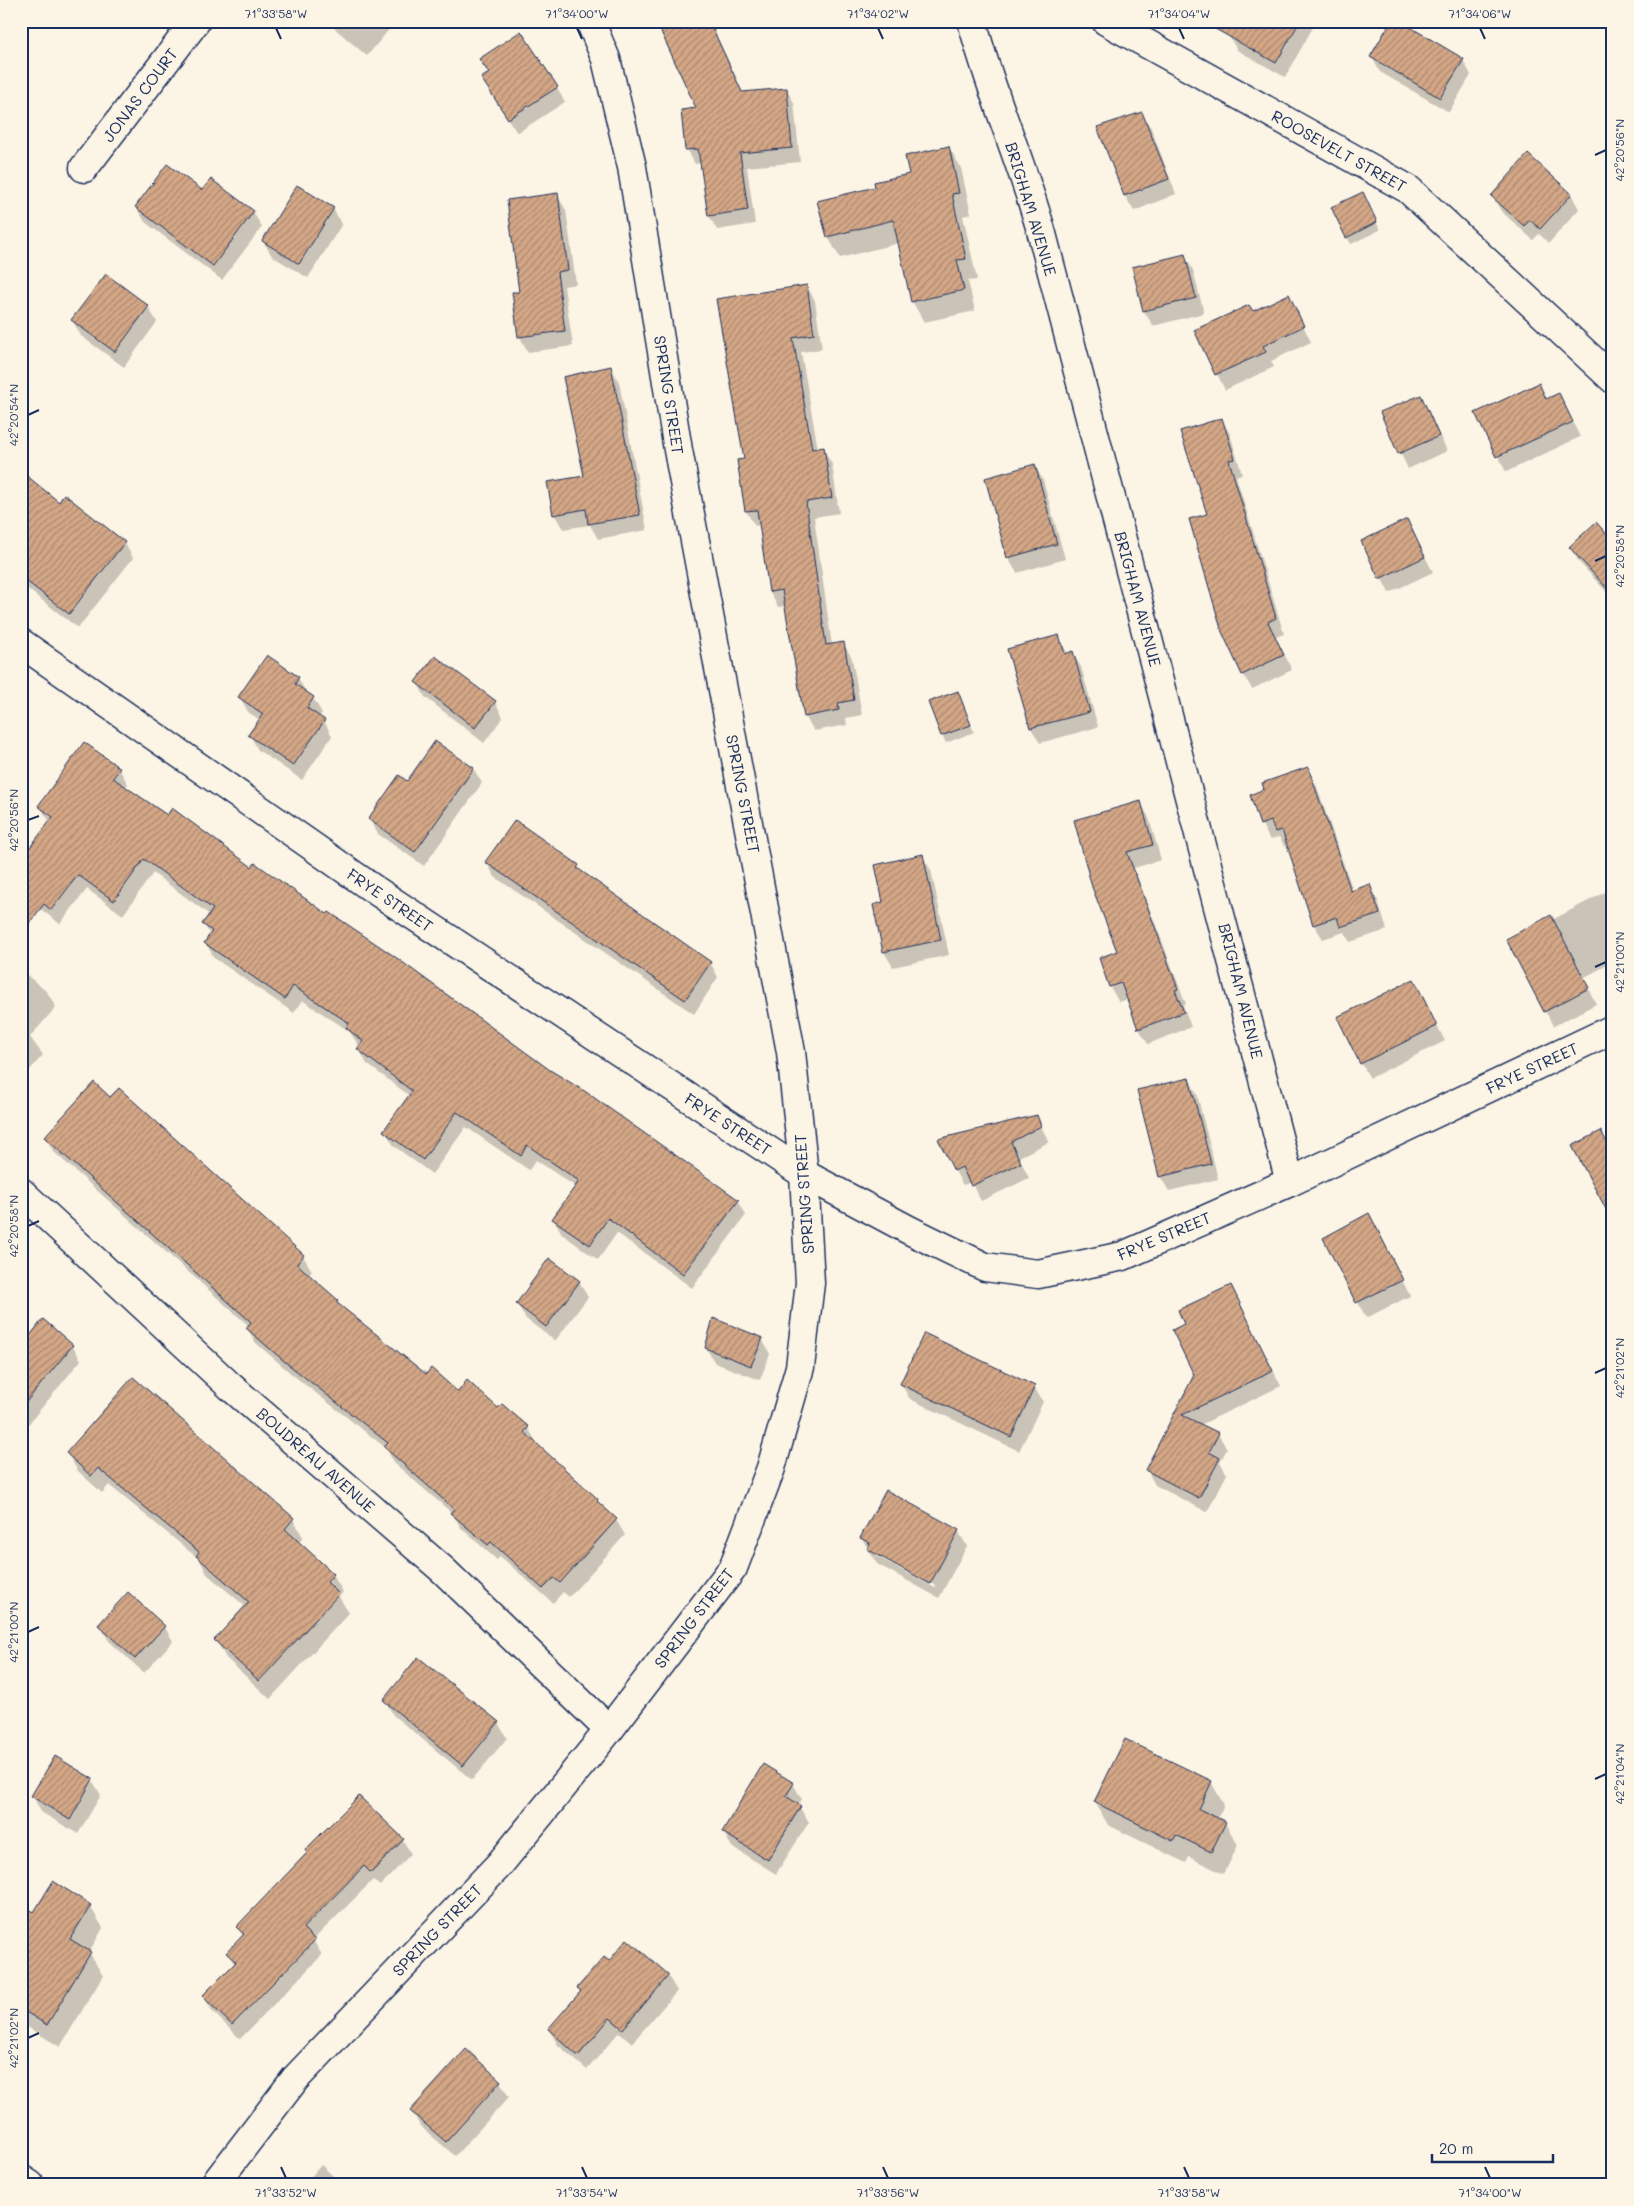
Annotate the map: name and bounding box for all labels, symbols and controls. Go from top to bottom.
text: 71°33'58"W [245,5,307,21]
text: 71°34'00"W [546,5,608,21]
text: 71°34'02"W [847,5,909,21]
text: 71°34'04"W [1148,5,1210,21]
text: 71°34'06"W [1449,5,1511,21]
street label: JONAS COURT [97,43,182,146]
street label: ROOSEVELT STREET [1268,105,1410,196]
text: 42°20'56"N [1611,119,1627,181]
street label: BRIGHAM AVENUE [1001,139,1062,278]
street label: SPRING STREET [650,334,689,456]
text: 42°20'54"N [5,384,21,446]
text: 42°20'58"N [1611,525,1627,587]
street label: BRIGHAM AVENUE [1110,529,1167,669]
street label: SPRING STREET [722,733,765,855]
text: 42°20'56"N [5,789,21,851]
street label: FRYE STREET [343,863,437,936]
street label: BRIGHAM AVENUE [1214,921,1269,1061]
text: 42°21'00"N [1611,932,1627,992]
street label: FRYE STREET [1482,1037,1581,1098]
street label: FRYE STREET [681,1088,776,1159]
street label: SPRING STREET [789,1133,818,1255]
text: 42°20'58"N [5,1195,21,1257]
street label: FRYE STREET [1114,1206,1214,1265]
text: 42°21'02"N [1611,1338,1627,1398]
street label: BOUDREAU AVENUE [253,1402,380,1517]
street label: SPRING STREET [649,1563,738,1672]
text: 42°21'00"N [5,1602,21,1662]
text: 42°21'04"N [1611,1744,1627,1804]
street label: SPRING STREET [387,1879,486,1980]
text: 42°21'02"N [5,2008,21,2068]
scale bar [1432,2131,1553,2163]
text: 20 m [1439,2138,1473,2158]
text: 71°33'52"W [255,2184,317,2200]
text: 71°33'54"W [556,2184,618,2200]
text: 71°33'56"W [857,2184,919,2200]
text: 71°33'58"W [1158,2184,1220,2200]
text: 71°34'00"W [1459,2184,1521,2200]

